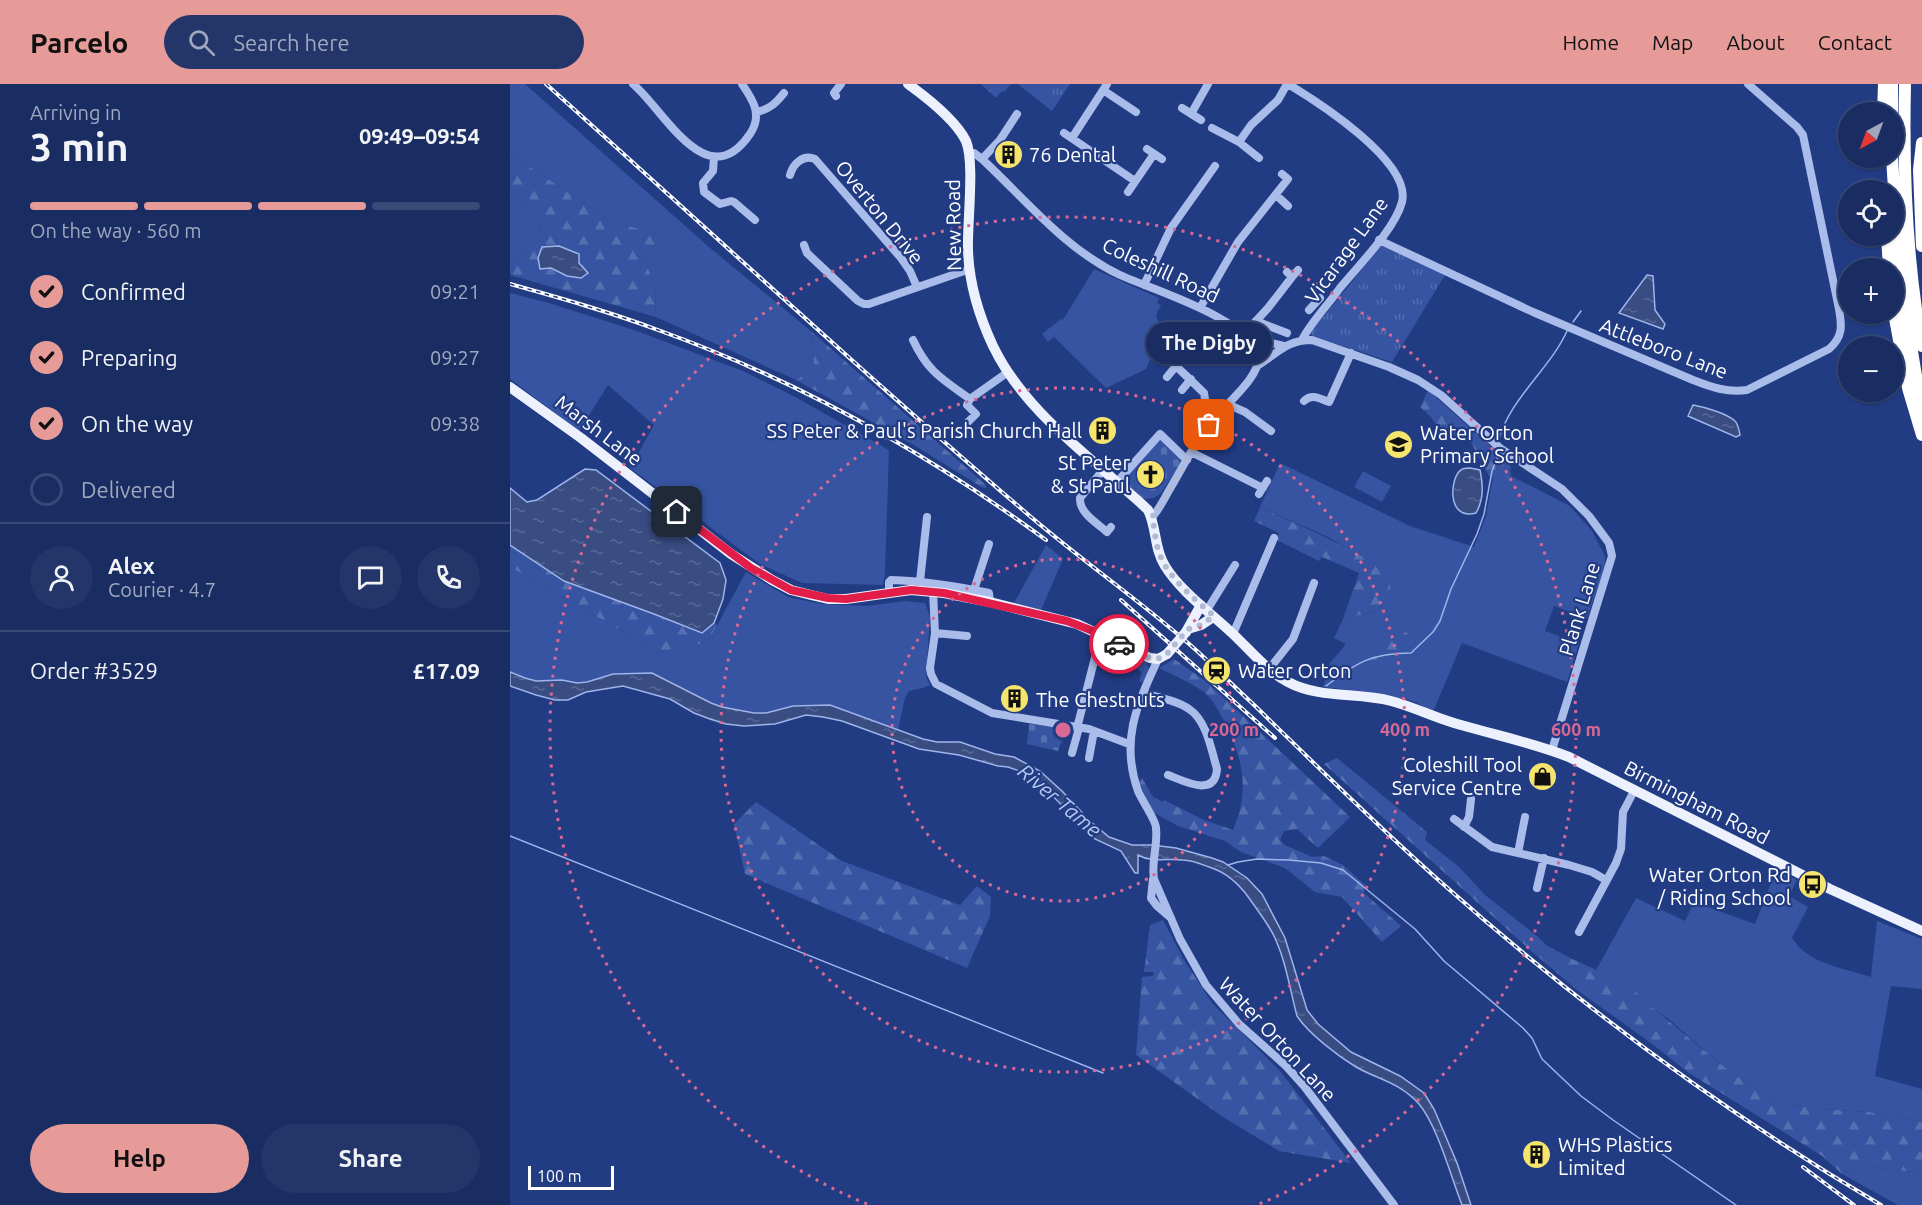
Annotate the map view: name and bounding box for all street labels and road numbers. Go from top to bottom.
street label: Overton Drive [831,156,929,268]
street label: New Road [941,179,965,271]
street label: Vicarage Lane [1300,192,1392,308]
street label: Coleshill Road [1099,233,1223,307]
street label: Attleboro Lane [1597,313,1731,383]
street label: Marsh Lane [551,390,647,470]
street label: Plank Lane [1554,559,1604,659]
street label: Birmingham Road [1621,755,1773,849]
street label: Water Orton Lane [1215,972,1341,1106]

